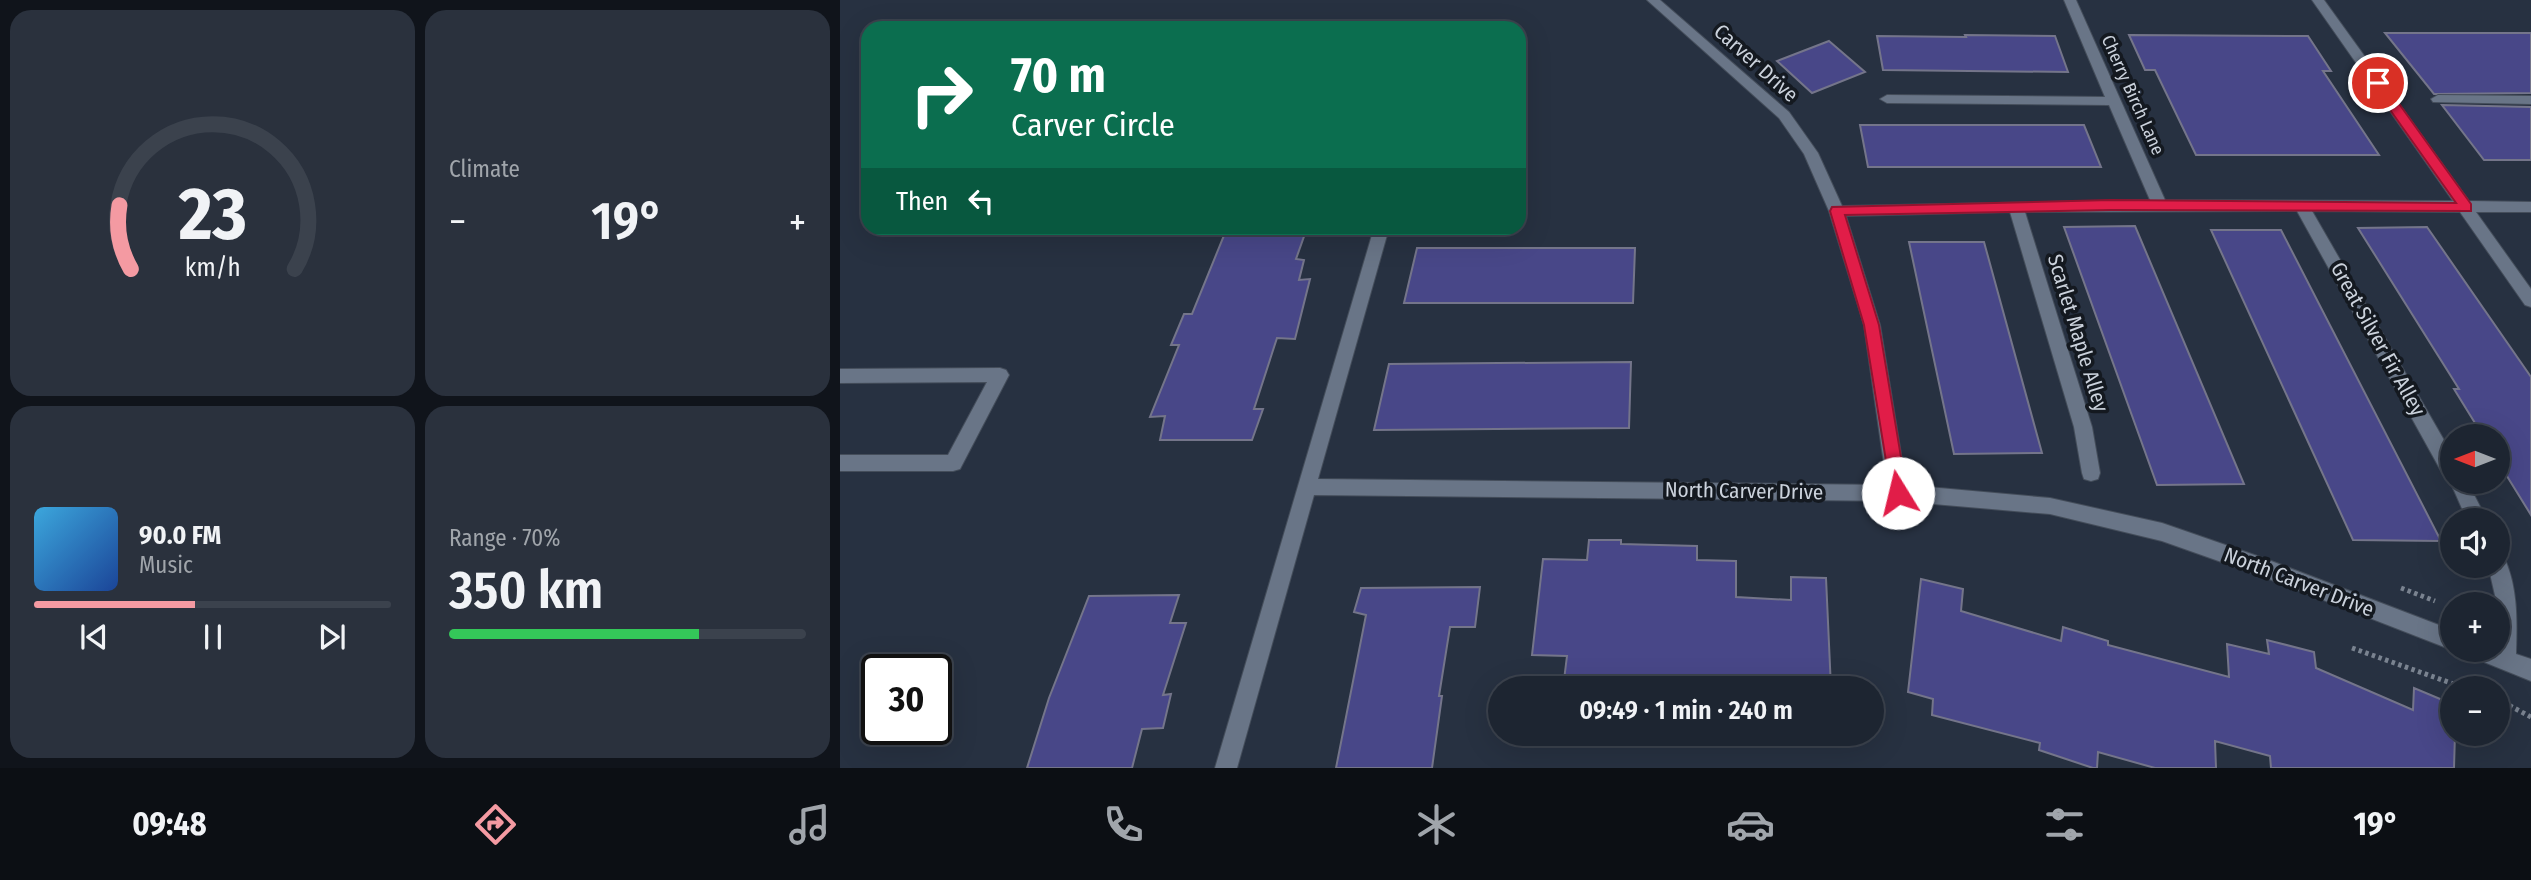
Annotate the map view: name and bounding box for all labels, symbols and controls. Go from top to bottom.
street label: Carver Drive [1708,18,1804,108]
street label: Cherry Birch Lane [2097,32,2169,158]
text: 70 m [1011,46,1106,105]
icon: right [896,49,987,140]
pin [2348,53,2408,113]
icon: arrive [2359,64,2397,102]
text: Carver Circle [1011,106,1175,144]
text: Climate [449,155,520,183]
text: 23 [177,171,247,258]
icon: left [962,182,1000,220]
text: Then [896,186,948,217]
text: 19° [591,190,664,253]
text: − [449,199,466,245]
text: + [789,199,806,245]
street label: Scarlet Maple Alley [2042,251,2114,415]
text: km/h [185,253,240,283]
street label: Great Silver Fir Alley [2325,258,2431,421]
north arrow [2440,424,2510,494]
map controls [2440,424,2510,746]
position arrow [1861,456,1935,530]
street label: North Carver Drive [1665,477,1823,505]
button: sound [2440,508,2510,578]
text: 90.0 FM [139,520,221,551]
text: Range · 70% [449,524,560,552]
street label: North Carver Drive [2220,541,2378,623]
text: Music [139,551,193,579]
text: 350 km [449,559,603,622]
button: + [2440,592,2510,662]
icon: previous [75,618,113,656]
icon: pause [194,618,232,656]
icon: next [313,618,351,656]
speed limit sign: 30 [861,654,952,745]
button: − [2440,676,2510,746]
text: 09:49 · 1 min · 240 m [1579,695,1793,726]
icon: directions [471,800,520,849]
icon: music [785,800,834,849]
icon: phone [1099,800,1148,849]
icon: climate [1412,800,1461,849]
icon: car [1726,800,1775,849]
icon: filters [2040,800,2089,849]
text: 09:48 [132,805,207,843]
text: 19° [2354,805,2399,843]

